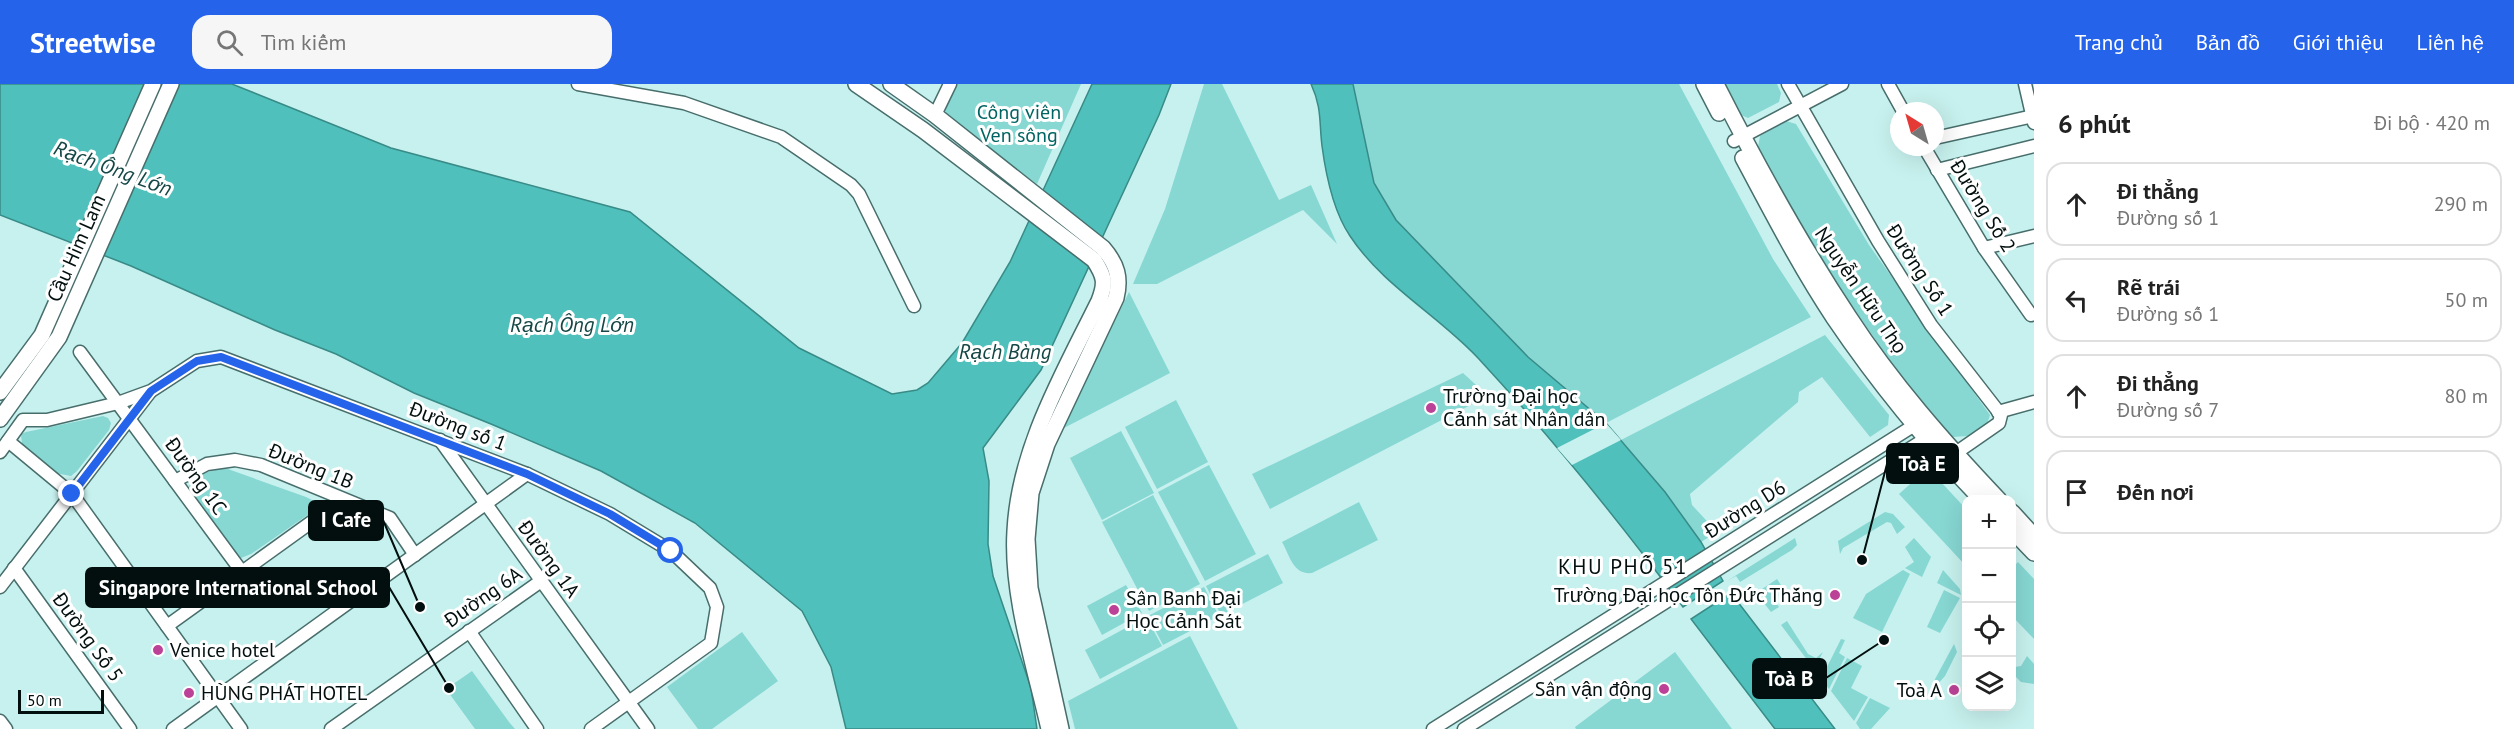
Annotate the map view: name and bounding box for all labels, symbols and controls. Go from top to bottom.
search box [192,15,612,69]
text: Streetwise [30,24,156,61]
icon: search [213,26,246,59]
text: Tìm kiếm [261,28,346,56]
text: Trang chủ [2075,29,2163,56]
text: Bản đồ [2196,29,2260,56]
text: Giới thiệu [2293,29,2384,56]
text: Liên hệ [2417,29,2484,56]
park label: Công viên Ven sông [977,99,1061,148]
north arrow [1890,102,1944,156]
text: 6 phút [2058,107,2131,140]
text: Đi bộ · 420 m [2374,110,2490,136]
water label: Rạch Ông Lớn [50,134,176,202]
street label: Đường Số 2 [1944,154,2022,257]
text: Đi thẳng [2117,177,2199,205]
icon: ahead [2060,188,2093,221]
street label: Cầu Him Lam [41,190,111,306]
text: 290 m [2434,191,2488,217]
text: Đường số 1 [2117,205,2219,231]
street label: Đường Số 1 [1880,218,1959,321]
street label: Nguyễn Hữu Thọ [1809,222,1913,358]
text: Rẽ trái [2117,273,2180,301]
icon: left [2060,284,2093,317]
text: 50 m [2445,287,2488,313]
text: Đường số 1 [2117,301,2219,327]
water label: Rạch Ông Lớn [510,311,634,338]
water label: Rạch Bàng [959,338,1052,365]
text: Đi thẳng [2117,369,2199,397]
icon: ahead [2060,380,2093,413]
place label: Trường Đại học Cảnh sát Nhân dân [1443,383,1605,432]
text: 80 m [2445,383,2488,409]
street label: Đường số 1 [405,395,510,456]
text: Đường số 7 [2117,397,2219,423]
marker: Trường Đại học Cảnh sát Nhân dân [1424,401,1438,415]
street label: Đường 1C [159,432,233,520]
street label: Đường 1B [264,437,357,495]
callout: Toà E [1887,444,1958,483]
text: Toà E [1898,450,1946,477]
street label: Đường D6 [1699,474,1790,545]
icon: arrive [2060,476,2093,509]
text: Đến nơi [2117,478,2194,506]
route end [58,480,84,506]
map controls [1962,495,2016,711]
button: + [1962,495,2016,549]
callout: I Cafe [309,501,383,540]
text: I Cafe [321,506,371,533]
street label: Đường 1A [512,514,586,603]
route start [657,537,683,563]
button: − [1962,549,2016,603]
district label: KHU PHỐ 51 [1558,553,1688,580]
street label: Đường 6A [438,561,527,634]
callout: Singapore International School [86,568,389,607]
text: Singapore International School [99,574,378,601]
place label: Trường Đại học Tôn Đức Thắng [1554,582,1823,608]
place label: Sân Banh Đại Học Cảnh Sát [1126,585,1242,634]
street label: Đường Số 5 [46,586,129,687]
marker: Trường Đại học Tôn Đức Thắng [1828,588,1842,602]
marker: Sân Banh Đại Học Cảnh Sát [1107,603,1121,617]
button: locate [1962,603,2016,657]
place label: Venice hotel [169,637,275,663]
marker: Venice hotel [151,643,165,657]
button: layers [1962,657,2016,711]
callout: Toà B [1753,659,1826,698]
text: Toà B [1765,665,1813,692]
place label: Sân vận động [1535,676,1652,702]
place label: Toà A [1896,677,1942,703]
place label: HÙNG PHÁT HOTEL [201,680,367,706]
marker: Sân vận động [1657,682,1671,696]
marker: Toà A [1947,683,1961,697]
marker: HÙNG PHÁT HOTEL [182,686,196,700]
scale bar [18,687,104,714]
text: 50 m [27,690,62,710]

